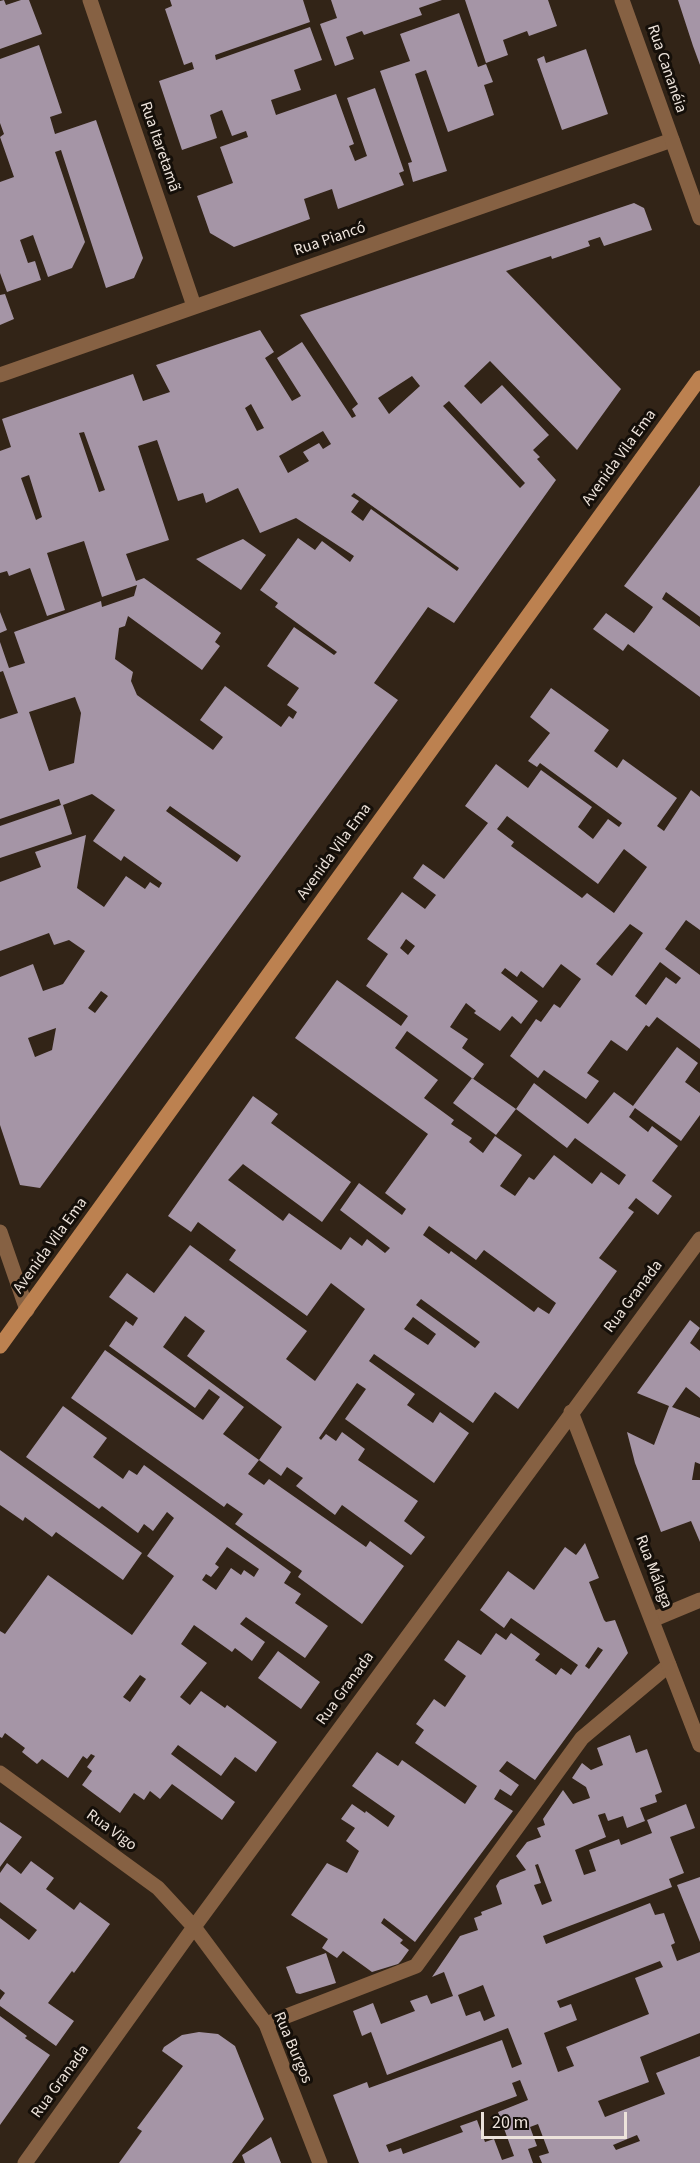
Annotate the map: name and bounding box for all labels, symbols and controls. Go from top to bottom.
street label: Rua Cananéia [642,22,690,116]
street label: Rua Itaretamã [135,99,183,195]
street label: Rua Piancó [292,219,368,261]
street label: Avenida Vila Ema [579,406,661,510]
street label: Avenida Vila Ema [294,800,376,904]
street label: Avenida Vila Ema [10,1194,92,1298]
street label: Rua Granada [600,1257,668,1337]
street label: Rua Málaga [630,1533,676,1611]
street label: Rua Granada [313,1649,379,1729]
street label: Rua Vigo [82,1806,140,1856]
street label: Rua Burgos [268,2009,316,2087]
street label: Rua Granada [28,2042,94,2122]
scale bar [484,2100,630,2138]
text: 20 m [492,2110,528,2135]

